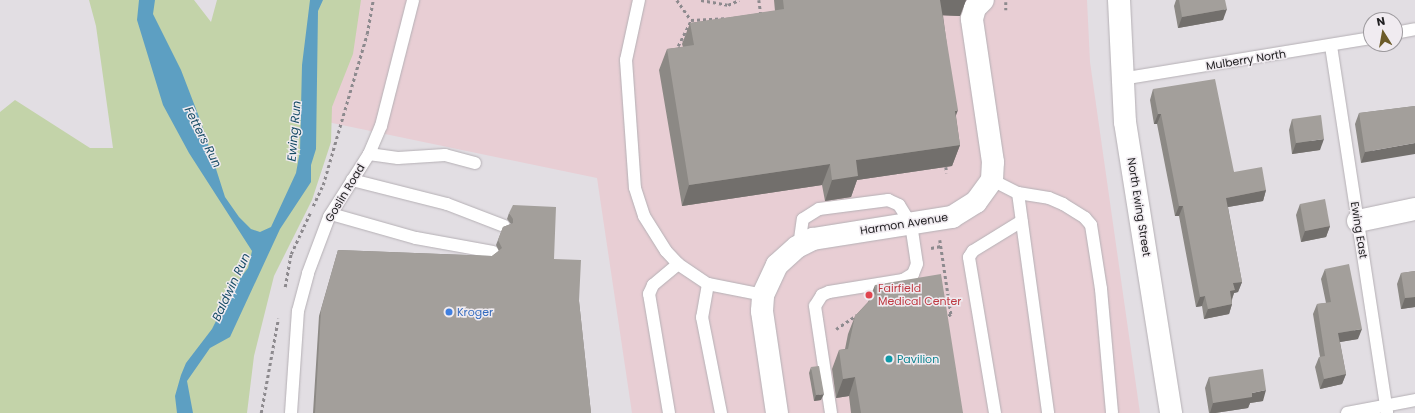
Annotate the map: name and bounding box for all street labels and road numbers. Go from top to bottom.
street label: Mulberry North [1205,47,1287,73]
street label: North Ewing Street [1125,157,1153,257]
street label: Goslin Road [323,162,367,224]
street label: Ewing East [1348,201,1370,259]
street label: Harmon Avenue [859,211,949,237]

